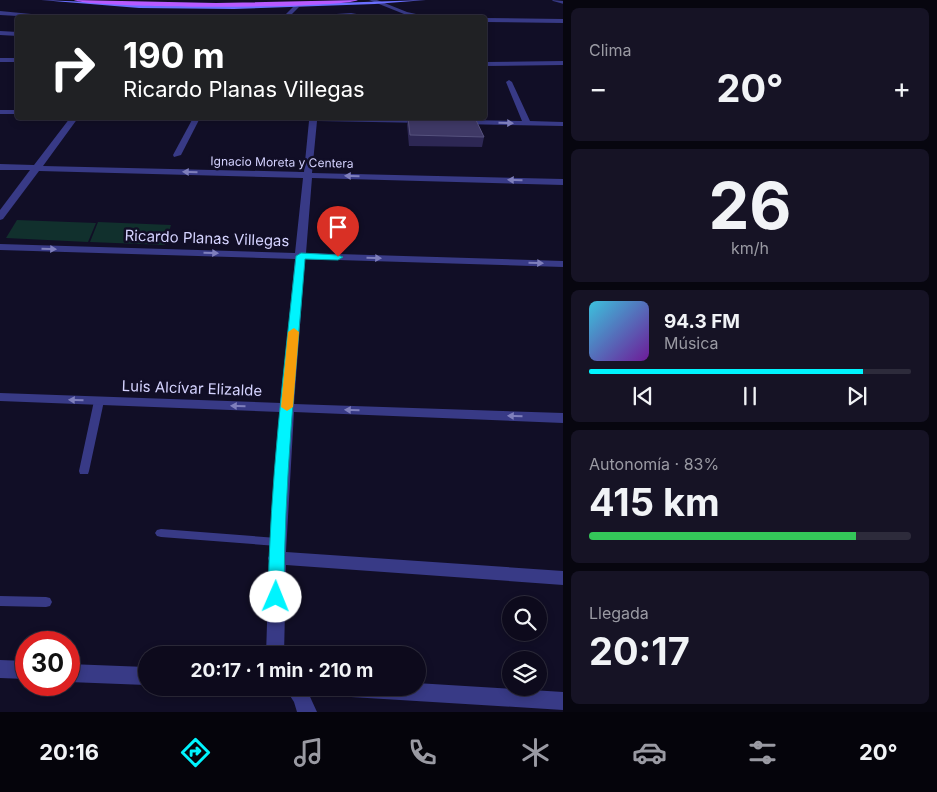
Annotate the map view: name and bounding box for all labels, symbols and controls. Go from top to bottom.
text: 190 m [123,34,225,76]
icon: right [40,35,105,100]
text: Clima [589,40,631,60]
text: 20° [716,65,784,111]
text: − [589,71,608,105]
text: + [892,71,911,105]
text: Ricardo Planas Villegas [123,76,365,102]
one-way arrow [498,119,514,127]
street label: Ignacio Moreta y Centera [210,153,354,171]
text: 26 [708,166,792,245]
one-way arrow [181,168,197,176]
one-way arrow [344,172,360,180]
one-way arrow [506,176,522,184]
pin [317,206,359,257]
icon: arrive [324,213,352,241]
street label: Ricardo Planas Villegas [124,226,290,250]
text: km/h [731,238,769,258]
one-way arrow [41,245,57,253]
one-way arrow [203,250,219,258]
one-way arrow [366,255,382,263]
one-way arrow [528,260,544,268]
text: 94.3 FM [664,310,740,333]
text: Música [664,333,719,353]
street label: Luis Alcívar Elizalde [121,376,263,400]
icon: previous [629,382,657,410]
icon: pause [736,382,764,410]
icon: next [843,382,871,410]
one-way arrow [67,396,83,404]
one-way arrow [230,402,246,410]
one-way arrow [344,406,360,414]
one-way arrow [506,412,522,420]
text: Autonomía · 83% [589,454,719,474]
text: 415 km [589,479,720,525]
position arrow [249,570,301,622]
map controls [502,596,547,696]
button: search [502,596,547,641]
text: Llegada [589,603,649,623]
text: 20:17 [589,628,690,674]
speed limit sign: 30 [15,631,80,696]
button: layers [502,651,547,696]
text: 20:17 · 1 min · 210 m [191,659,373,682]
icon: directions [178,735,213,770]
icon: music [291,735,326,770]
icon: phone [405,735,440,770]
icon: climate [518,735,553,770]
icon: car [632,735,667,770]
icon: filters [745,735,780,770]
text: 20:16 [39,739,99,765]
text: 20° [859,739,898,765]

